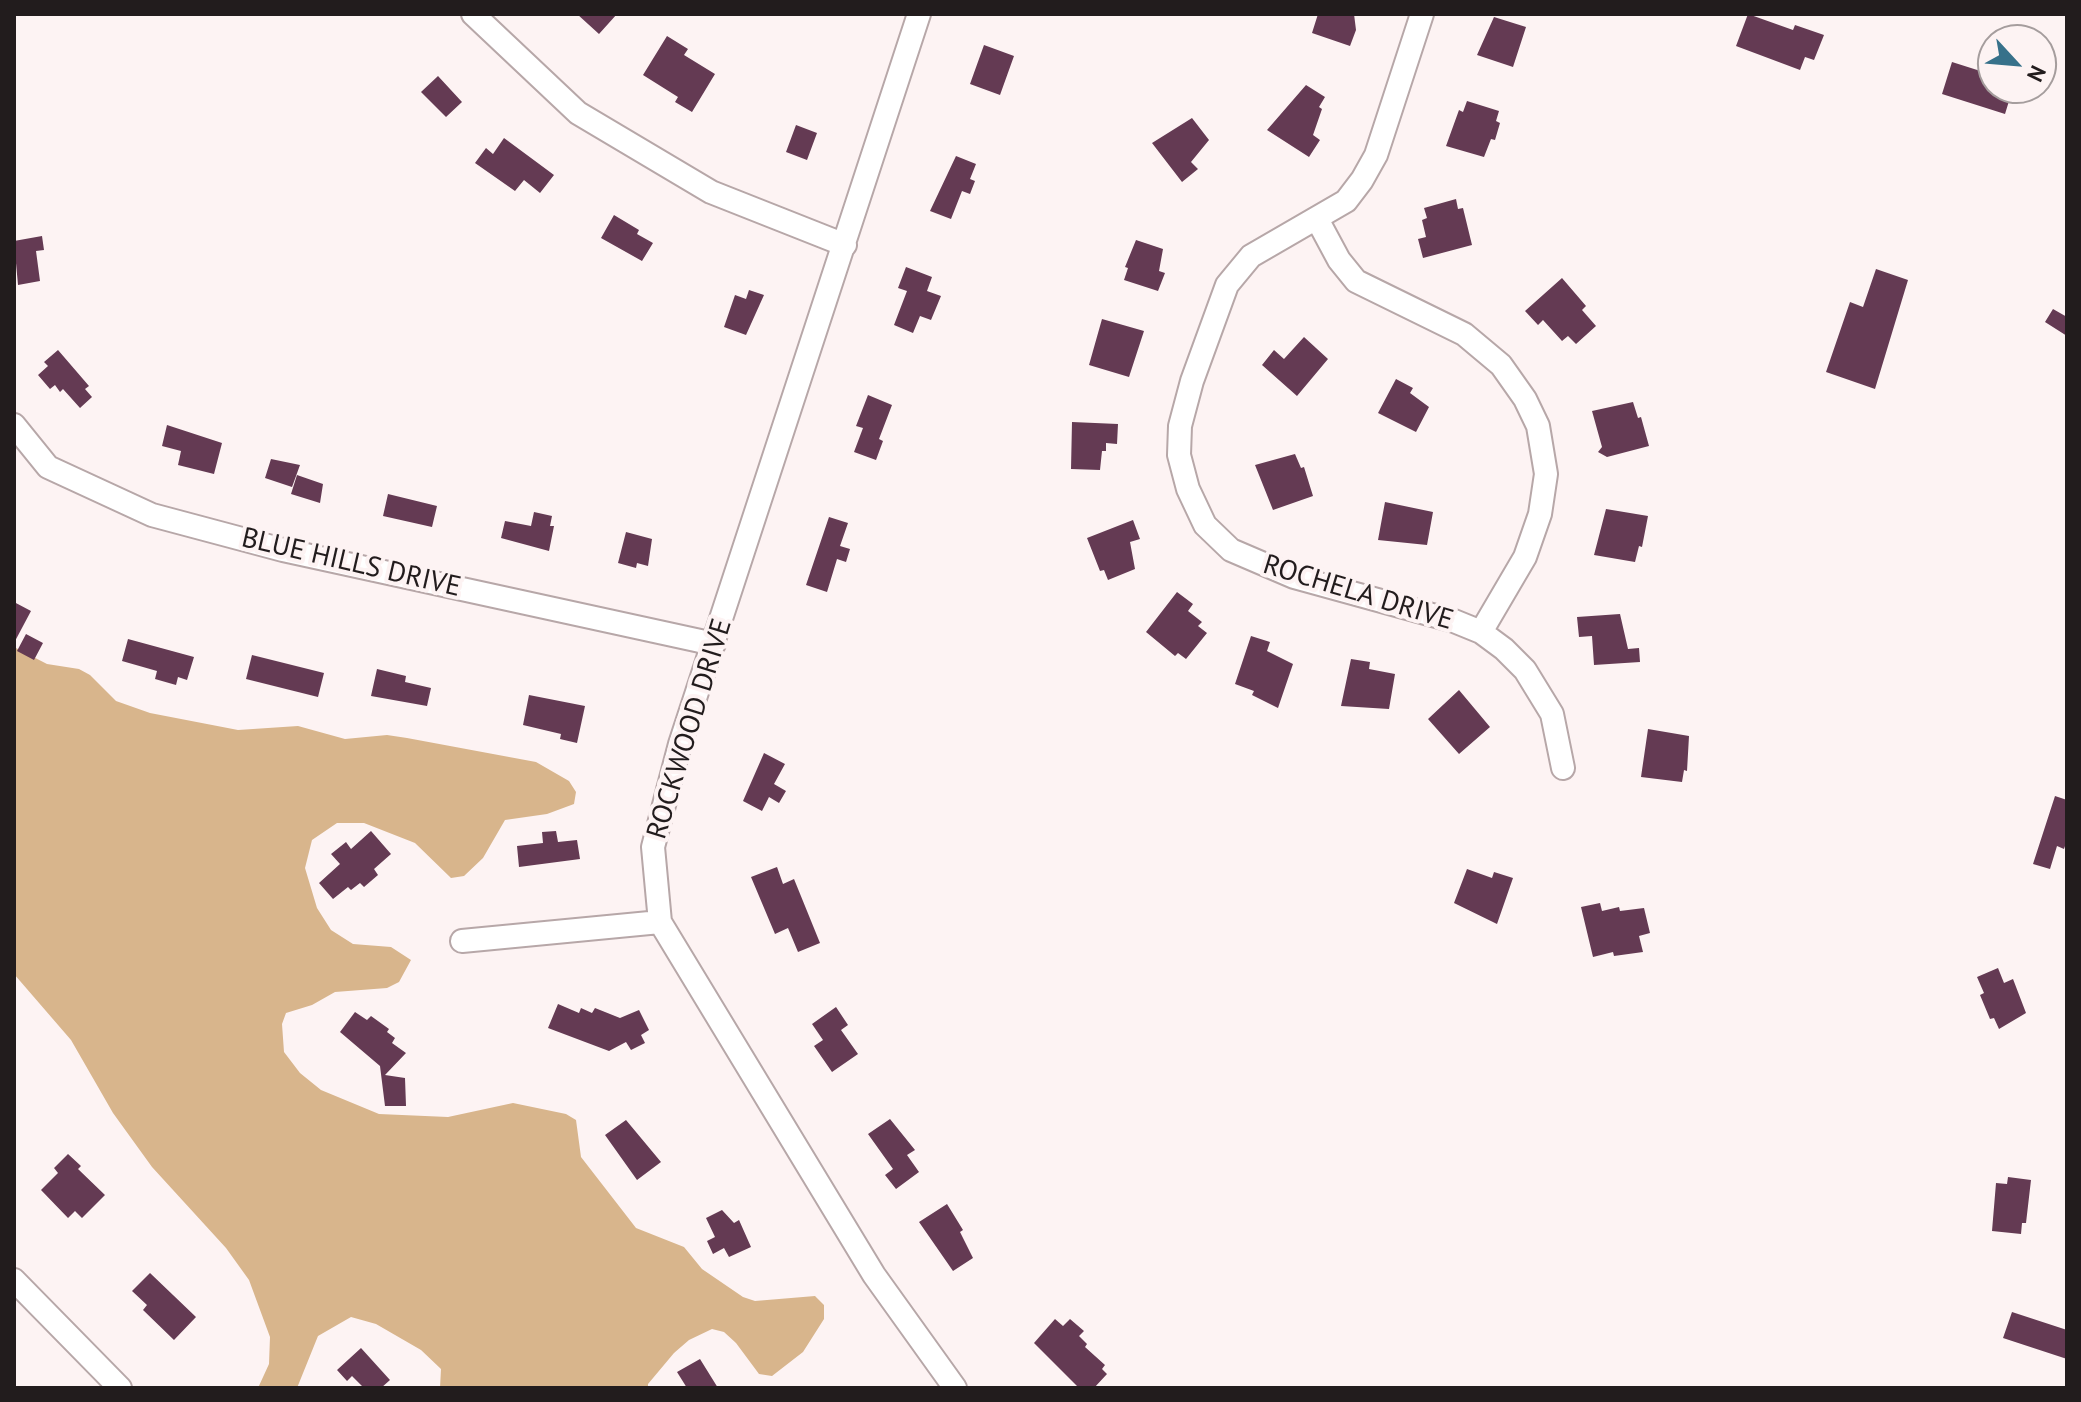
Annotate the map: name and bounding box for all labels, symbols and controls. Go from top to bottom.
north arrow [1977,24,2057,104]
text: N [2021,61,2053,86]
street label: BLUE HILLS DRIVE [238,521,464,605]
street label: ROCHELA DRIVE [1259,548,1457,638]
street label: ROCKWOOD DRIVE [641,615,739,843]

